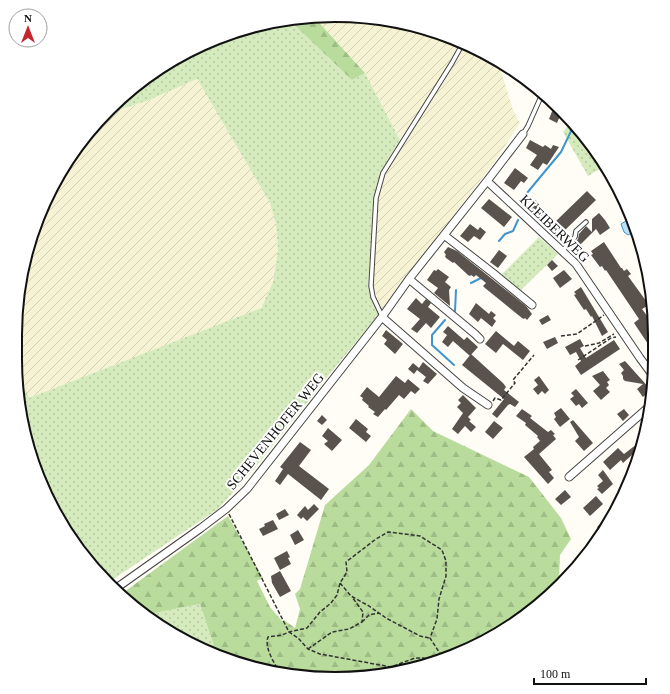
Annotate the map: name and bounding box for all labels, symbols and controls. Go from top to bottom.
north arrow [8,8,48,48]
text: N [24,12,32,24]
street label: KLEIBERWEG [517,192,592,265]
street label: SCHEVENHOFER WEG [224,370,327,493]
scale bar [534,660,646,686]
text: 100 m [540,667,571,681]

